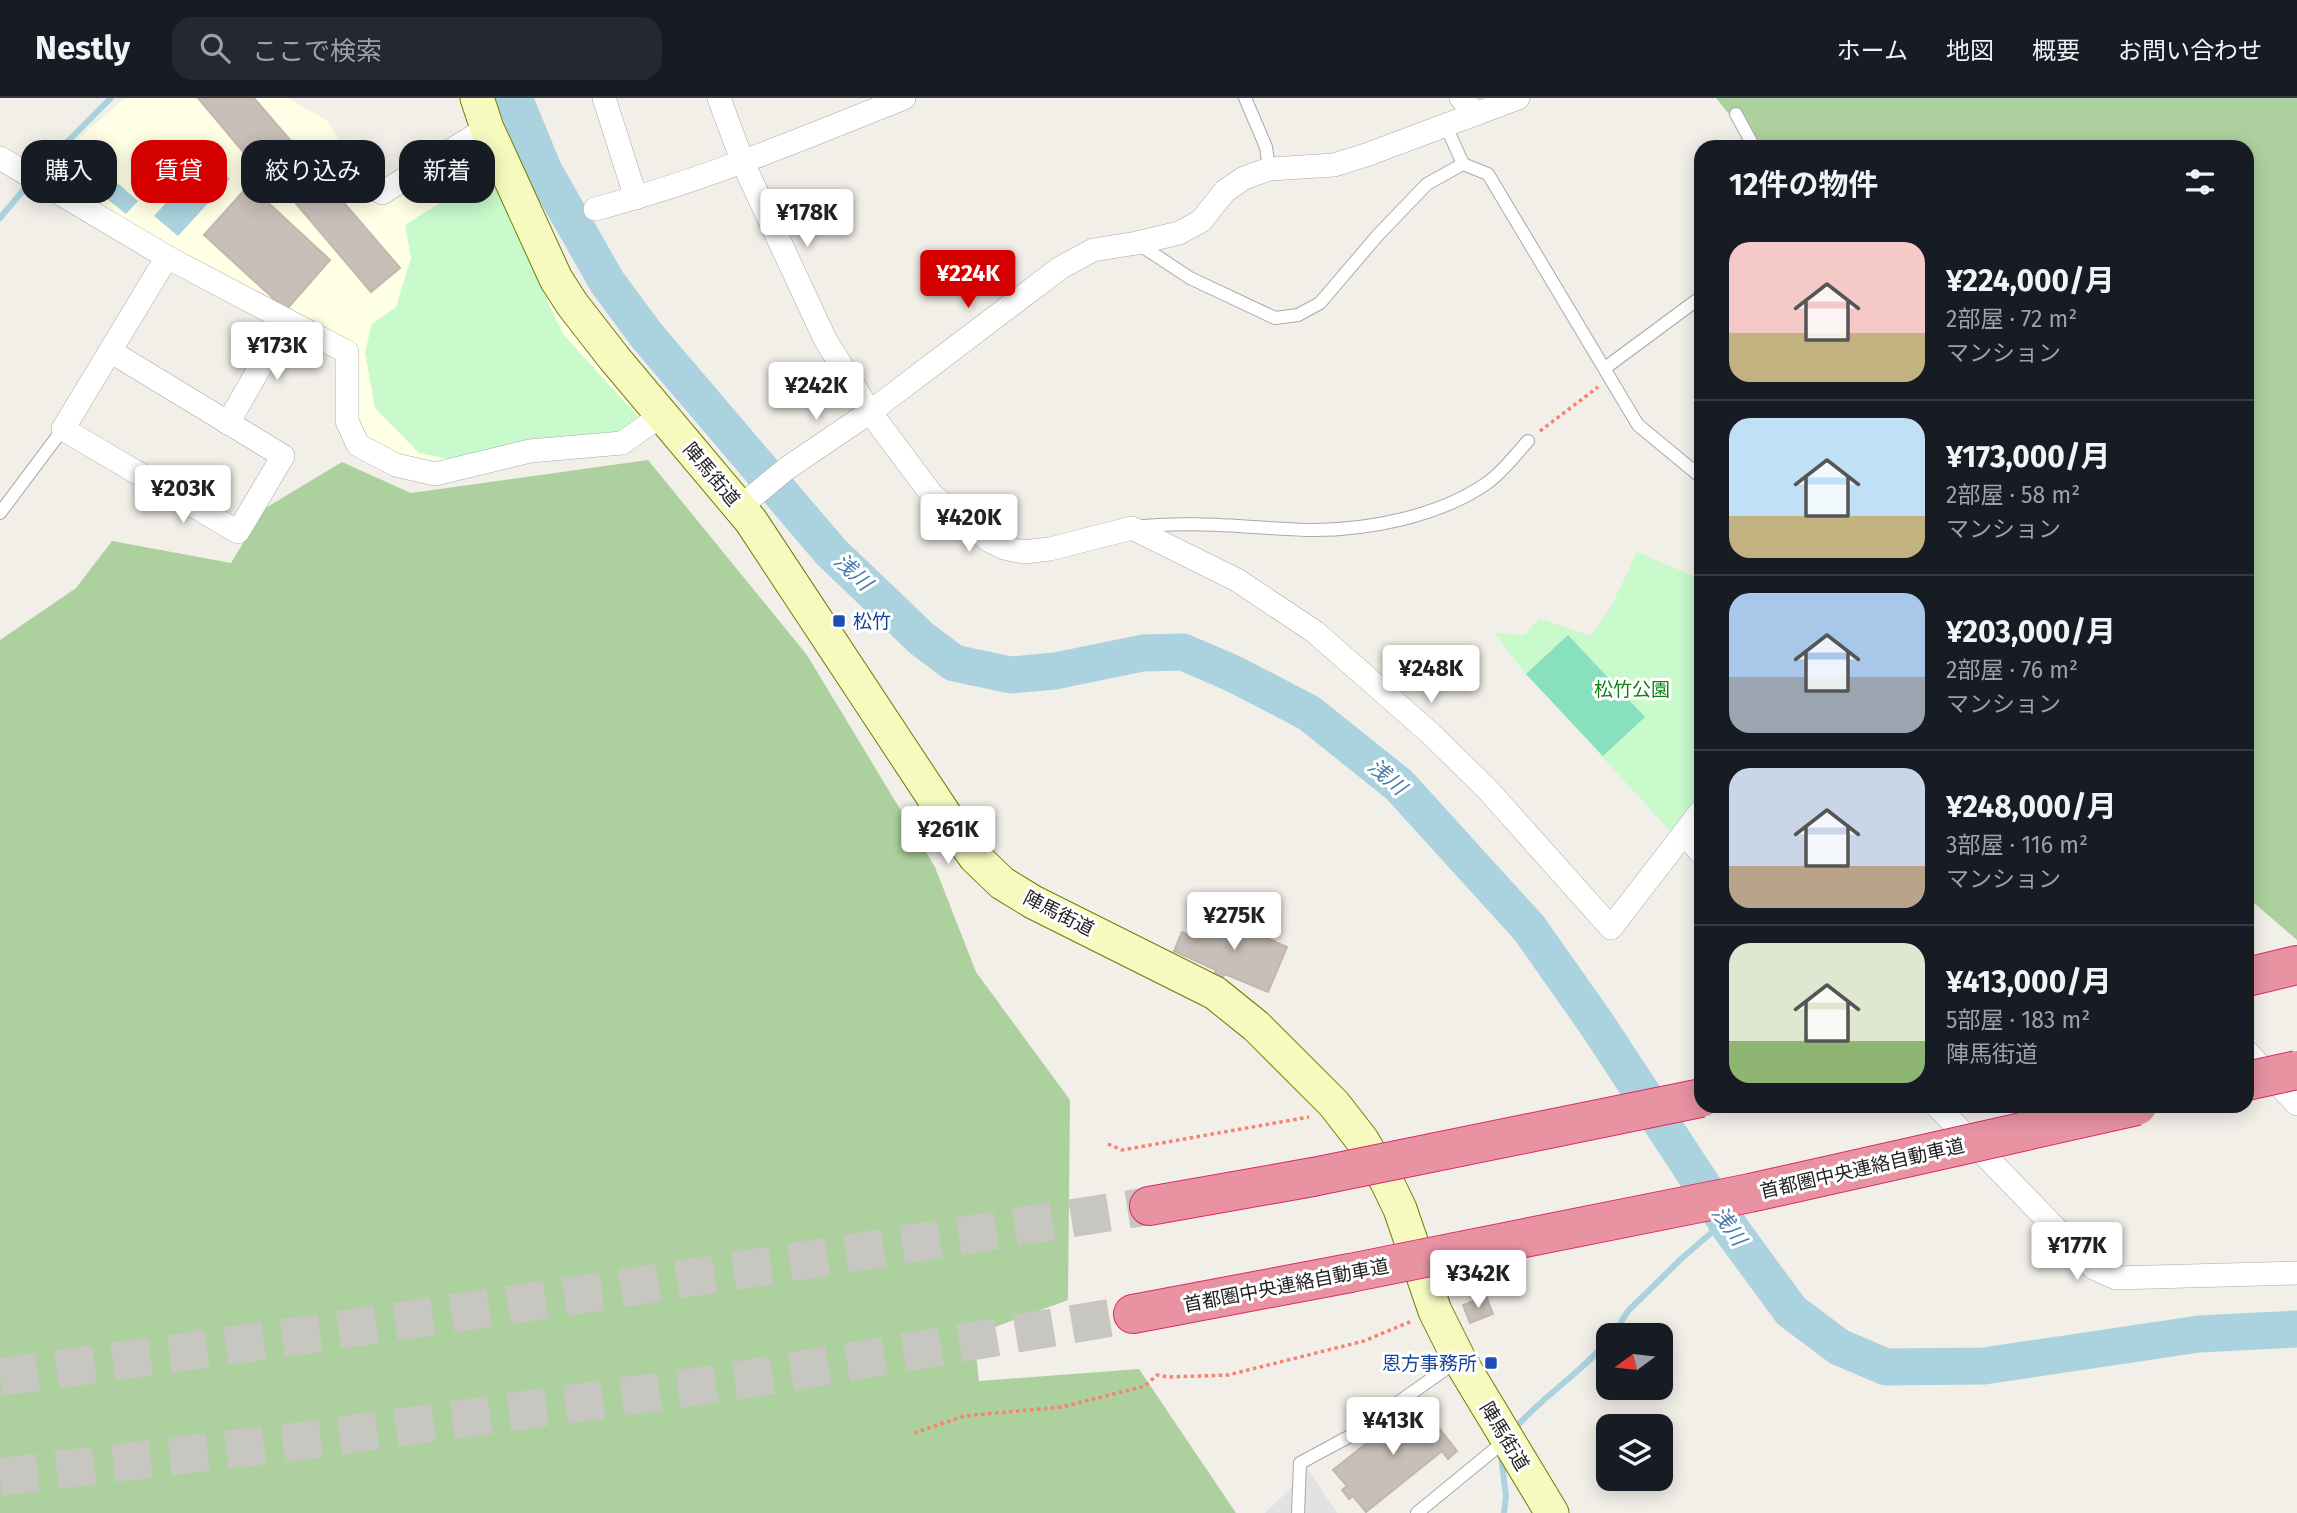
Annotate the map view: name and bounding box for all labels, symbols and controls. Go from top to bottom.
search box [172,17,662,80]
text: Nestly [35,28,130,68]
icon: search [196,29,234,67]
text: ここで検索 [252,36,382,67]
text: ホーム [1837,37,1908,65]
text: 地図 [1946,37,1994,65]
text: 概要 [2032,37,2080,65]
text: お問い合わせ [2118,37,2262,65]
chip: 購入 [21,140,117,203]
chip: 賃貸 [131,140,227,203]
chip: 絞り込み [241,140,385,203]
chip: 新着 [399,140,495,203]
icon: filters [2181,163,2219,201]
text: 12件の物件 [1729,167,1878,203]
pin: ¥178K [758,190,856,249]
text: ¥178K [776,198,838,226]
pin: ¥224K [919,250,1017,310]
text: ¥224K [936,259,1000,287]
text: ¥224,000/月 [1946,263,2115,299]
icon: home [1785,270,1869,354]
text: 2部屋 · 72 m² [1946,305,2077,333]
pin: ¥173K [228,322,326,382]
text: ¥173K [247,331,307,359]
text: マンション [1946,339,2061,367]
pin: ¥242K [767,362,865,422]
text: ¥242K [785,371,847,399]
street label: 陣馬街道 [678,438,745,511]
text: ¥173,000/月 [1946,439,2111,475]
icon: home [1785,446,1869,530]
pin: ¥203K [134,466,232,525]
text: ¥203K [151,474,215,502]
text: 2部屋 · 58 m² [1946,481,2080,509]
pin: ¥420K [920,494,1018,554]
text: ¥420K [936,503,1002,531]
text: マンション [1946,515,2061,543]
water label: 浅川 [829,548,879,597]
place label: 松竹 [853,610,891,633]
marker: 松竹 [831,613,847,629]
text: ¥203,000/月 [1946,614,2116,650]
icon: home [1785,621,1869,705]
pin: ¥248K [1382,646,1480,705]
text: ¥248K [1399,654,1463,682]
text: 2部屋 · 76 m² [1946,656,2078,684]
park label: 松竹公園 [1594,678,1670,701]
text: マンション [1946,690,2061,718]
water label: 浅川 [1363,753,1413,802]
text: ¥248,000/月 [1946,789,2117,825]
icon: home [1785,796,1869,880]
pin: ¥261K [899,806,997,866]
text: ¥261K [917,815,979,843]
text: 3部屋 · 116 m² [1946,831,2088,859]
text: マンション [1946,865,2061,893]
street label: 陣馬街道 [1020,886,1098,941]
pin: ¥275K [1185,892,1283,952]
text: ¥275K [1203,901,1265,929]
text: ¥413,000/月 [1946,964,2112,1000]
icon: home [1785,971,1869,1055]
text: 5部屋 · 183 m² [1946,1006,2090,1034]
text: 陣馬街道 [1946,1040,2038,1068]
street label: 首都圏中央連絡自動車道 [1758,1134,1967,1203]
water label: 浅川 [1706,1201,1753,1252]
pin: ¥177K [2028,1222,2126,1282]
text: ¥177K [2047,1231,2107,1259]
pin: ¥342K [1429,1250,1527,1310]
street label: 首都圏中央連絡自動車道 [1181,1254,1391,1317]
text: ¥342K [1446,1259,1510,1287]
north arrow [1596,1323,1673,1400]
map controls [1596,1323,1673,1491]
place label: 恩方事務所 [1382,1352,1477,1375]
marker: 恩方事務所 [1483,1355,1499,1371]
pin: ¥413K [1344,1398,1442,1457]
street label: 陣馬街道 [1475,1398,1534,1475]
text: ¥413K [1362,1406,1424,1434]
button: layers [1596,1414,1673,1491]

